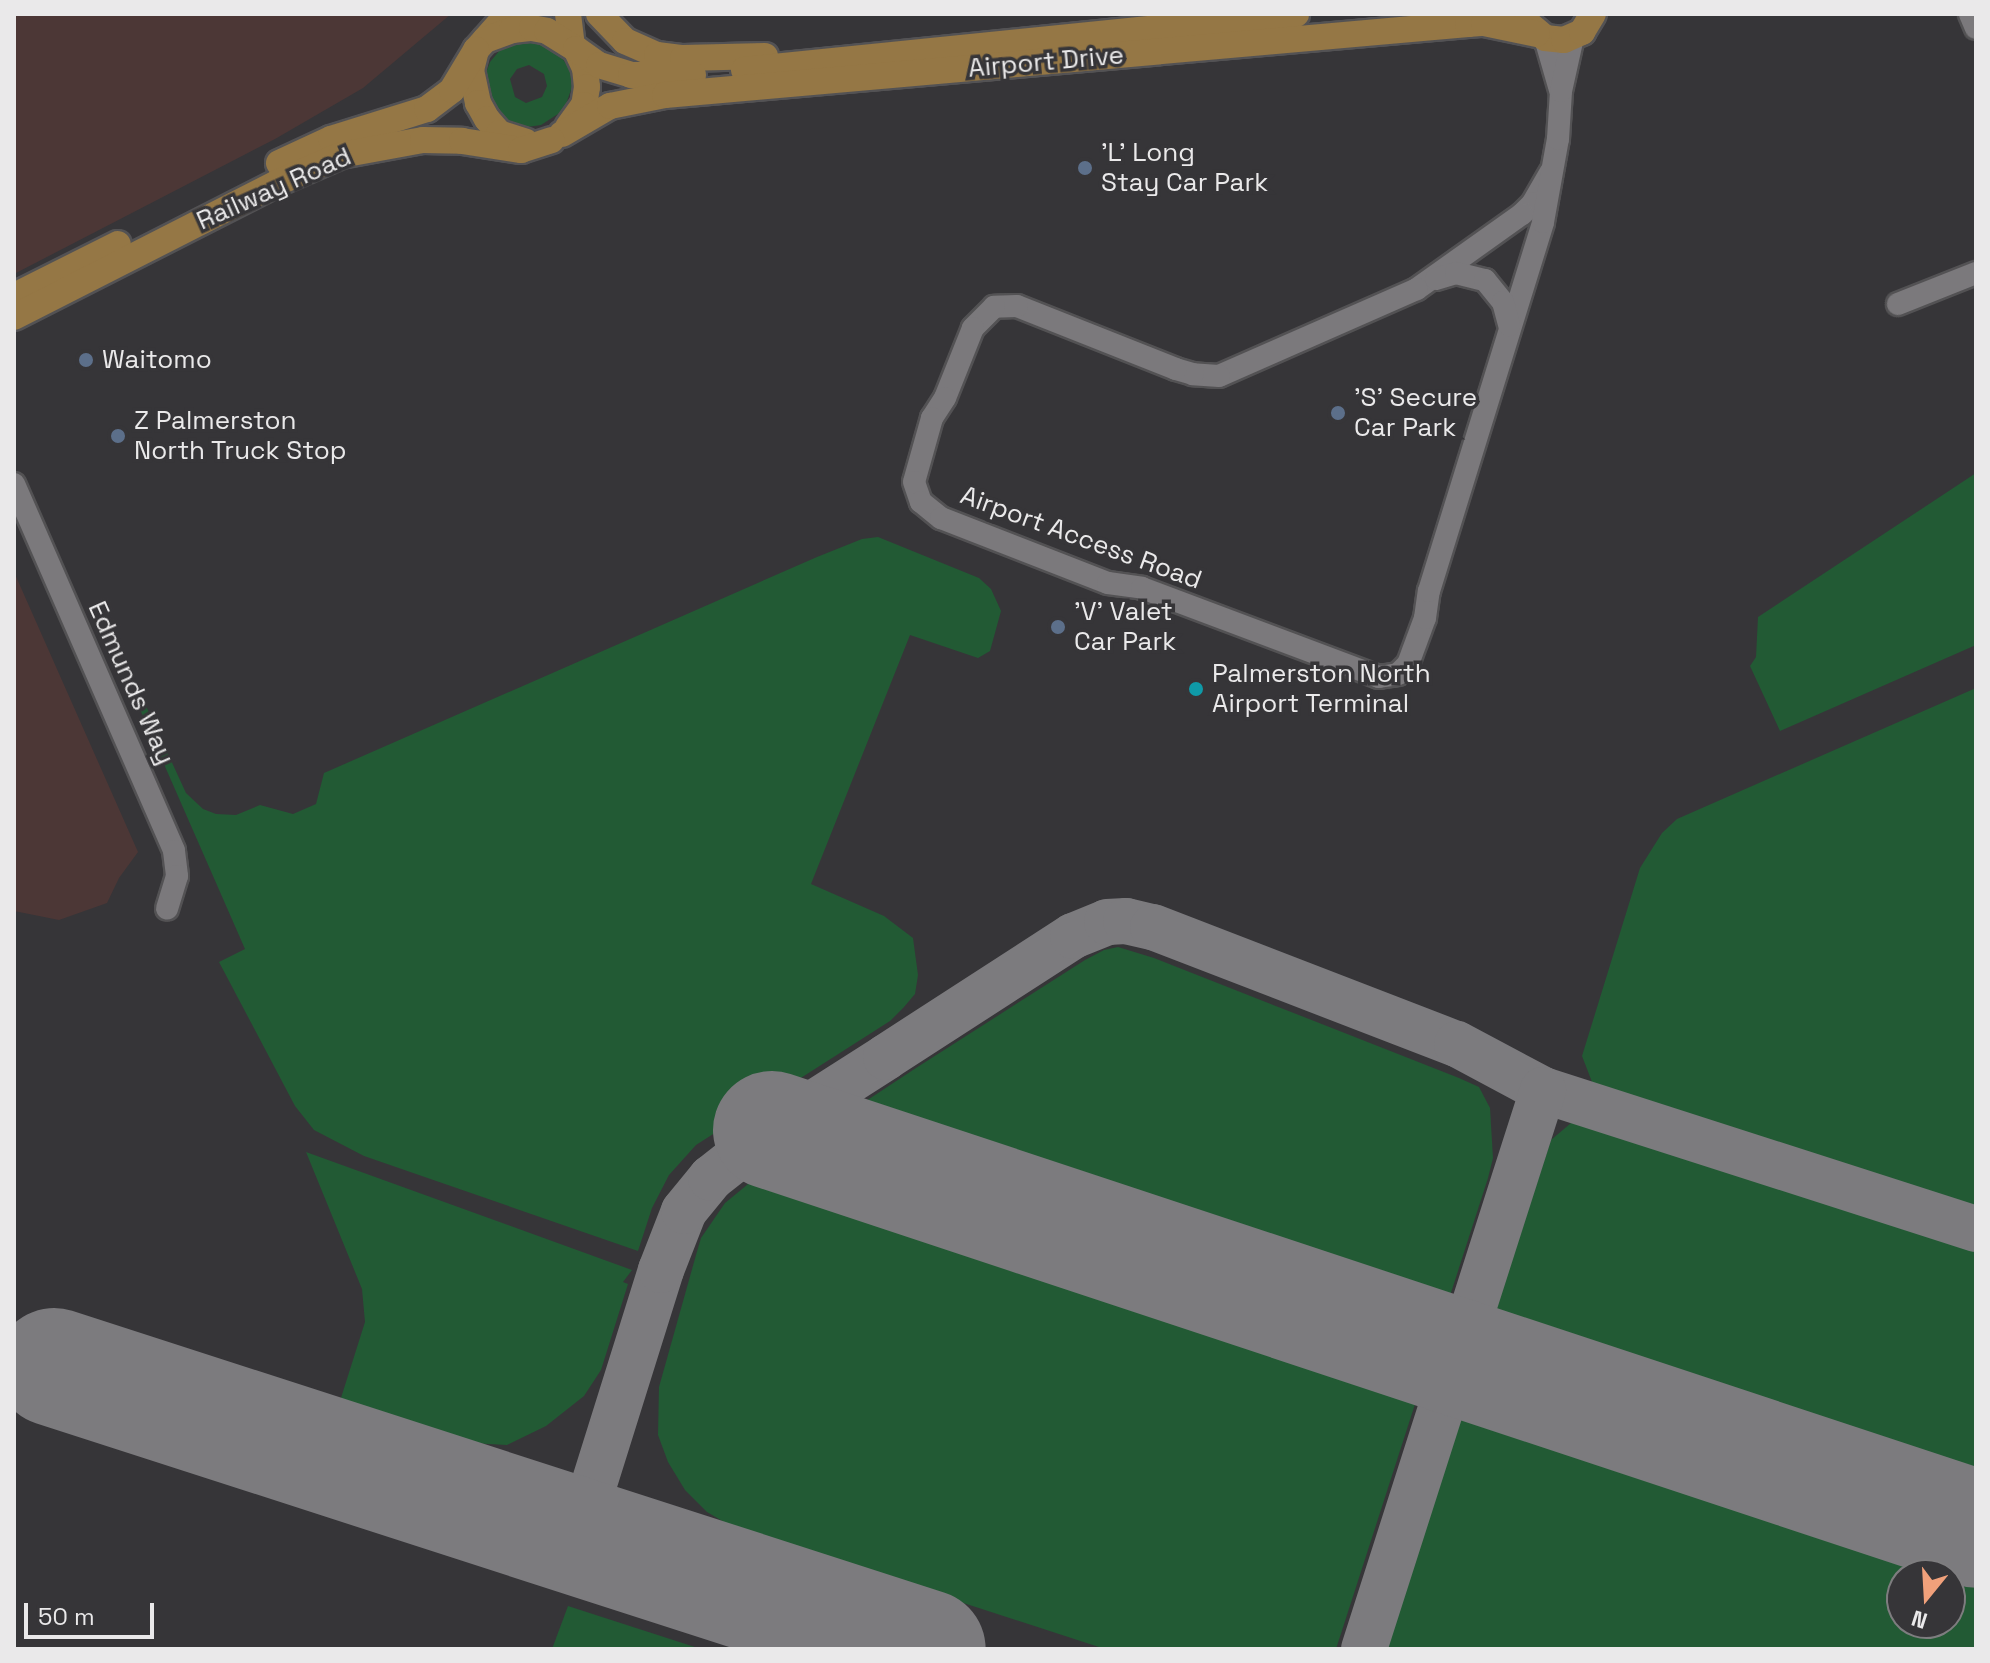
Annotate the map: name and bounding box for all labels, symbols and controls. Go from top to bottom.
street label: Airport Drive [967,40,1125,84]
place label: 'L' Long Stay Car Park [1101,137,1268,198]
street label: Railway Road [192,141,356,237]
marker: 'L' Long Stay Car Park [1076,159,1094,177]
place label: Waitomo [102,344,212,376]
marker: Waitomo [77,351,95,369]
place label: 'S' Secure Car Park [1354,382,1477,444]
marker: 'S' Secure Car Park [1329,404,1347,422]
place label: Z Palmerston North Truck Stop [134,405,347,466]
marker: Z Palmerston North Truck Stop [109,427,127,445]
street label: Airport Access Road [956,480,1206,596]
street label: Edmunds Way [81,596,181,770]
place label: 'V' Valet Car Park [1074,596,1176,658]
marker: 'V' Valet Car Park [1049,618,1067,636]
place label: Palmerston North Airport Terminal [1212,658,1431,720]
marker: Palmerston North Airport Terminal [1187,680,1205,698]
north arrow [1886,1559,1966,1639]
scale bar [28,1587,158,1637]
text: 50 m [38,1601,95,1632]
text: N [1908,1604,1931,1636]

